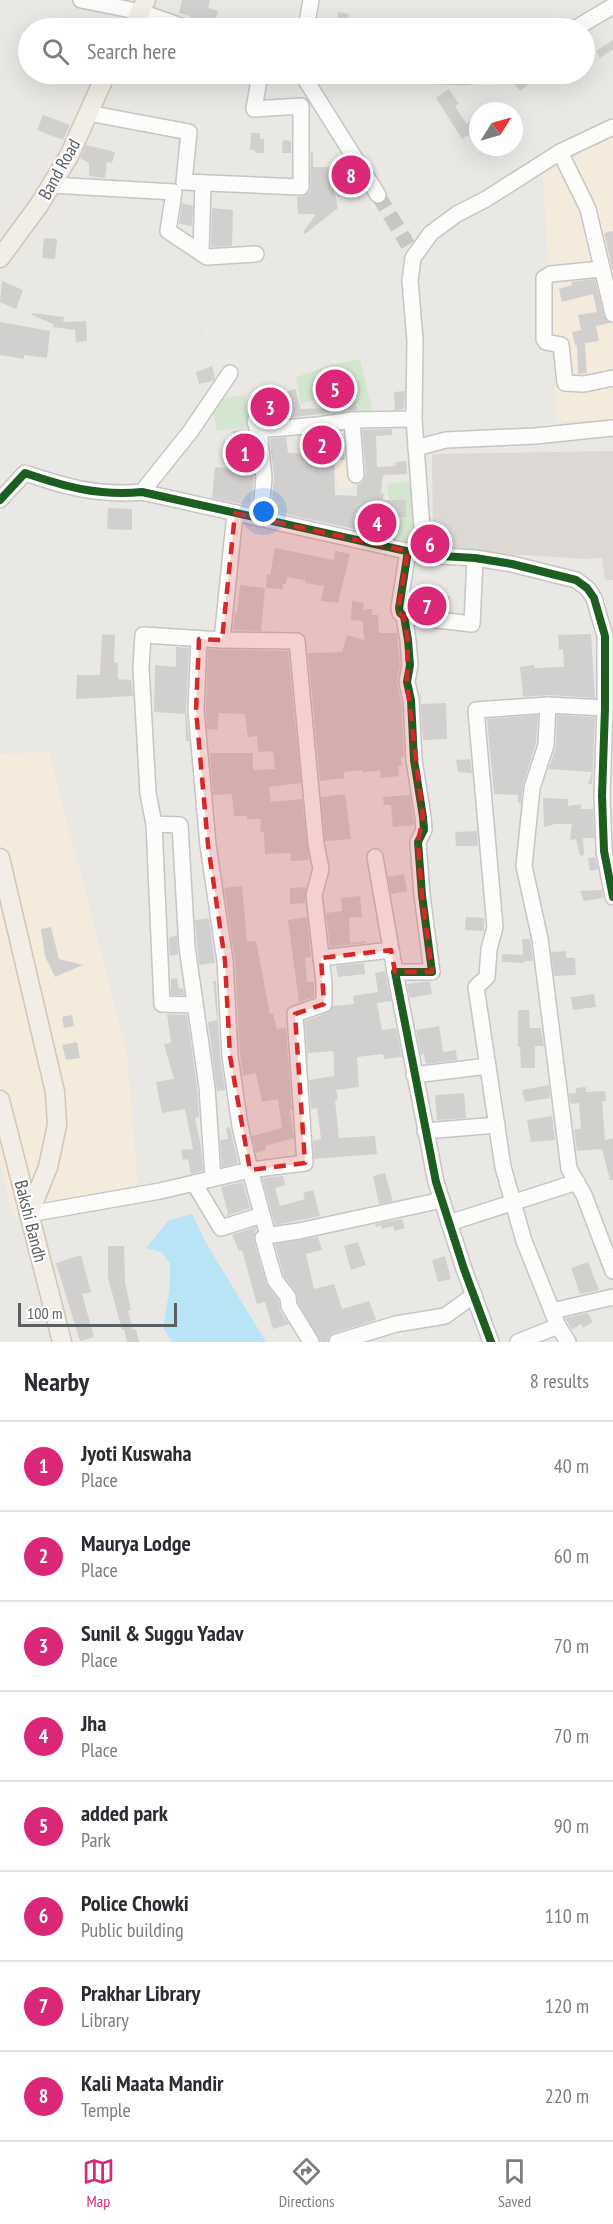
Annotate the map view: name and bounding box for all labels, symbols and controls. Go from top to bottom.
search box [18,18,595,84]
icon: search [39,35,72,68]
text: Search here [87,37,176,65]
north arrow [469,102,523,156]
street label: Band Road [33,135,85,203]
pin: 8 [332,152,370,198]
pin: 5 [316,366,354,412]
pin: 3 [250,384,290,430]
pin: 2 [302,422,342,468]
pin: 1 [226,430,264,476]
your location [249,497,278,526]
pin: 4 [358,500,397,546]
pin: 6 [410,522,450,566]
pin: 7 [408,584,446,628]
street label: Bakshi Bandh [10,1178,52,1264]
scale bar [18,1300,177,1328]
text: 100 m [27,1303,62,1323]
text: Nearby [24,1365,89,1398]
text: 8 results [530,1368,589,1394]
text: Jyoti Kuswaha [81,1439,191,1467]
text: 1 [39,1453,48,1479]
text: 40 m [554,1453,589,1479]
text: Place [81,1467,118,1493]
text: Maurya Lodge [81,1529,191,1557]
text: 2 [39,1543,48,1569]
text: 60 m [554,1543,589,1569]
text: Place [81,1557,118,1583]
text: Sunil & Suggu Yadav [81,1619,244,1647]
text: 3 [39,1633,48,1659]
text: 70 m [554,1633,589,1659]
text: Place [81,1647,118,1673]
text: Jha [81,1709,106,1737]
text: 4 [39,1723,48,1749]
text: 70 m [554,1723,589,1749]
text: Place [81,1737,118,1763]
text: added park [81,1799,168,1827]
text: 5 [39,1813,48,1839]
text: 90 m [554,1813,589,1839]
text: Park [81,1827,111,1853]
text: Police Chowki [81,1889,189,1917]
text: 6 [39,1903,48,1929]
text: 110 m [545,1903,589,1929]
text: Public building [81,1917,184,1943]
text: Prakhar Library [81,1979,200,2007]
text: 7 [39,1993,48,2019]
text: 120 m [545,1993,589,2019]
text: Library [81,2007,129,2033]
text: Kali Maata Mandir [81,2069,224,2097]
text: 8 [39,2083,48,2109]
text: 220 m [545,2083,589,2109]
text: Temple [81,2097,131,2123]
tab: Map [82,2155,115,2211]
tab: Directions [279,2155,334,2211]
tab: Saved [498,2155,531,2211]

